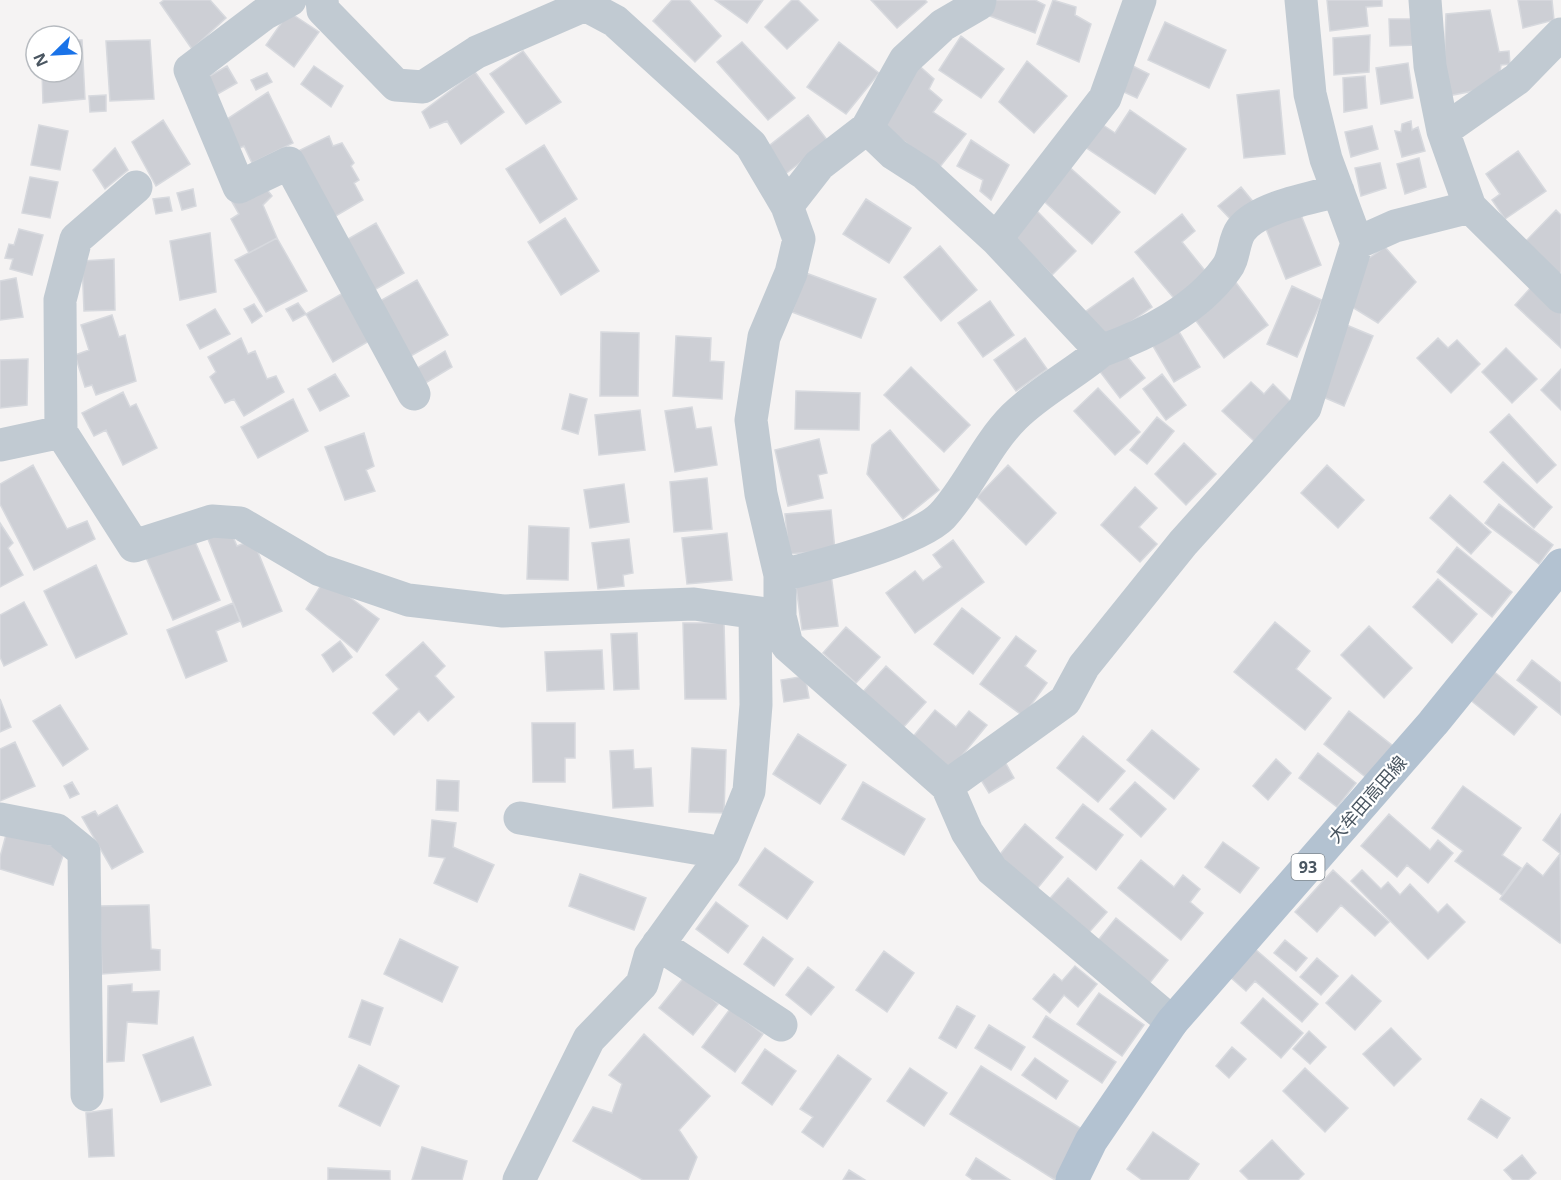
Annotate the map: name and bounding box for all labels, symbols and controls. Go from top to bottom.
north arrow [24,24,84,84]
text: N [28,50,53,71]
street label: 大牟田高田線 [1323,750,1411,848]
road number: 93 [1292,854,1324,880]

